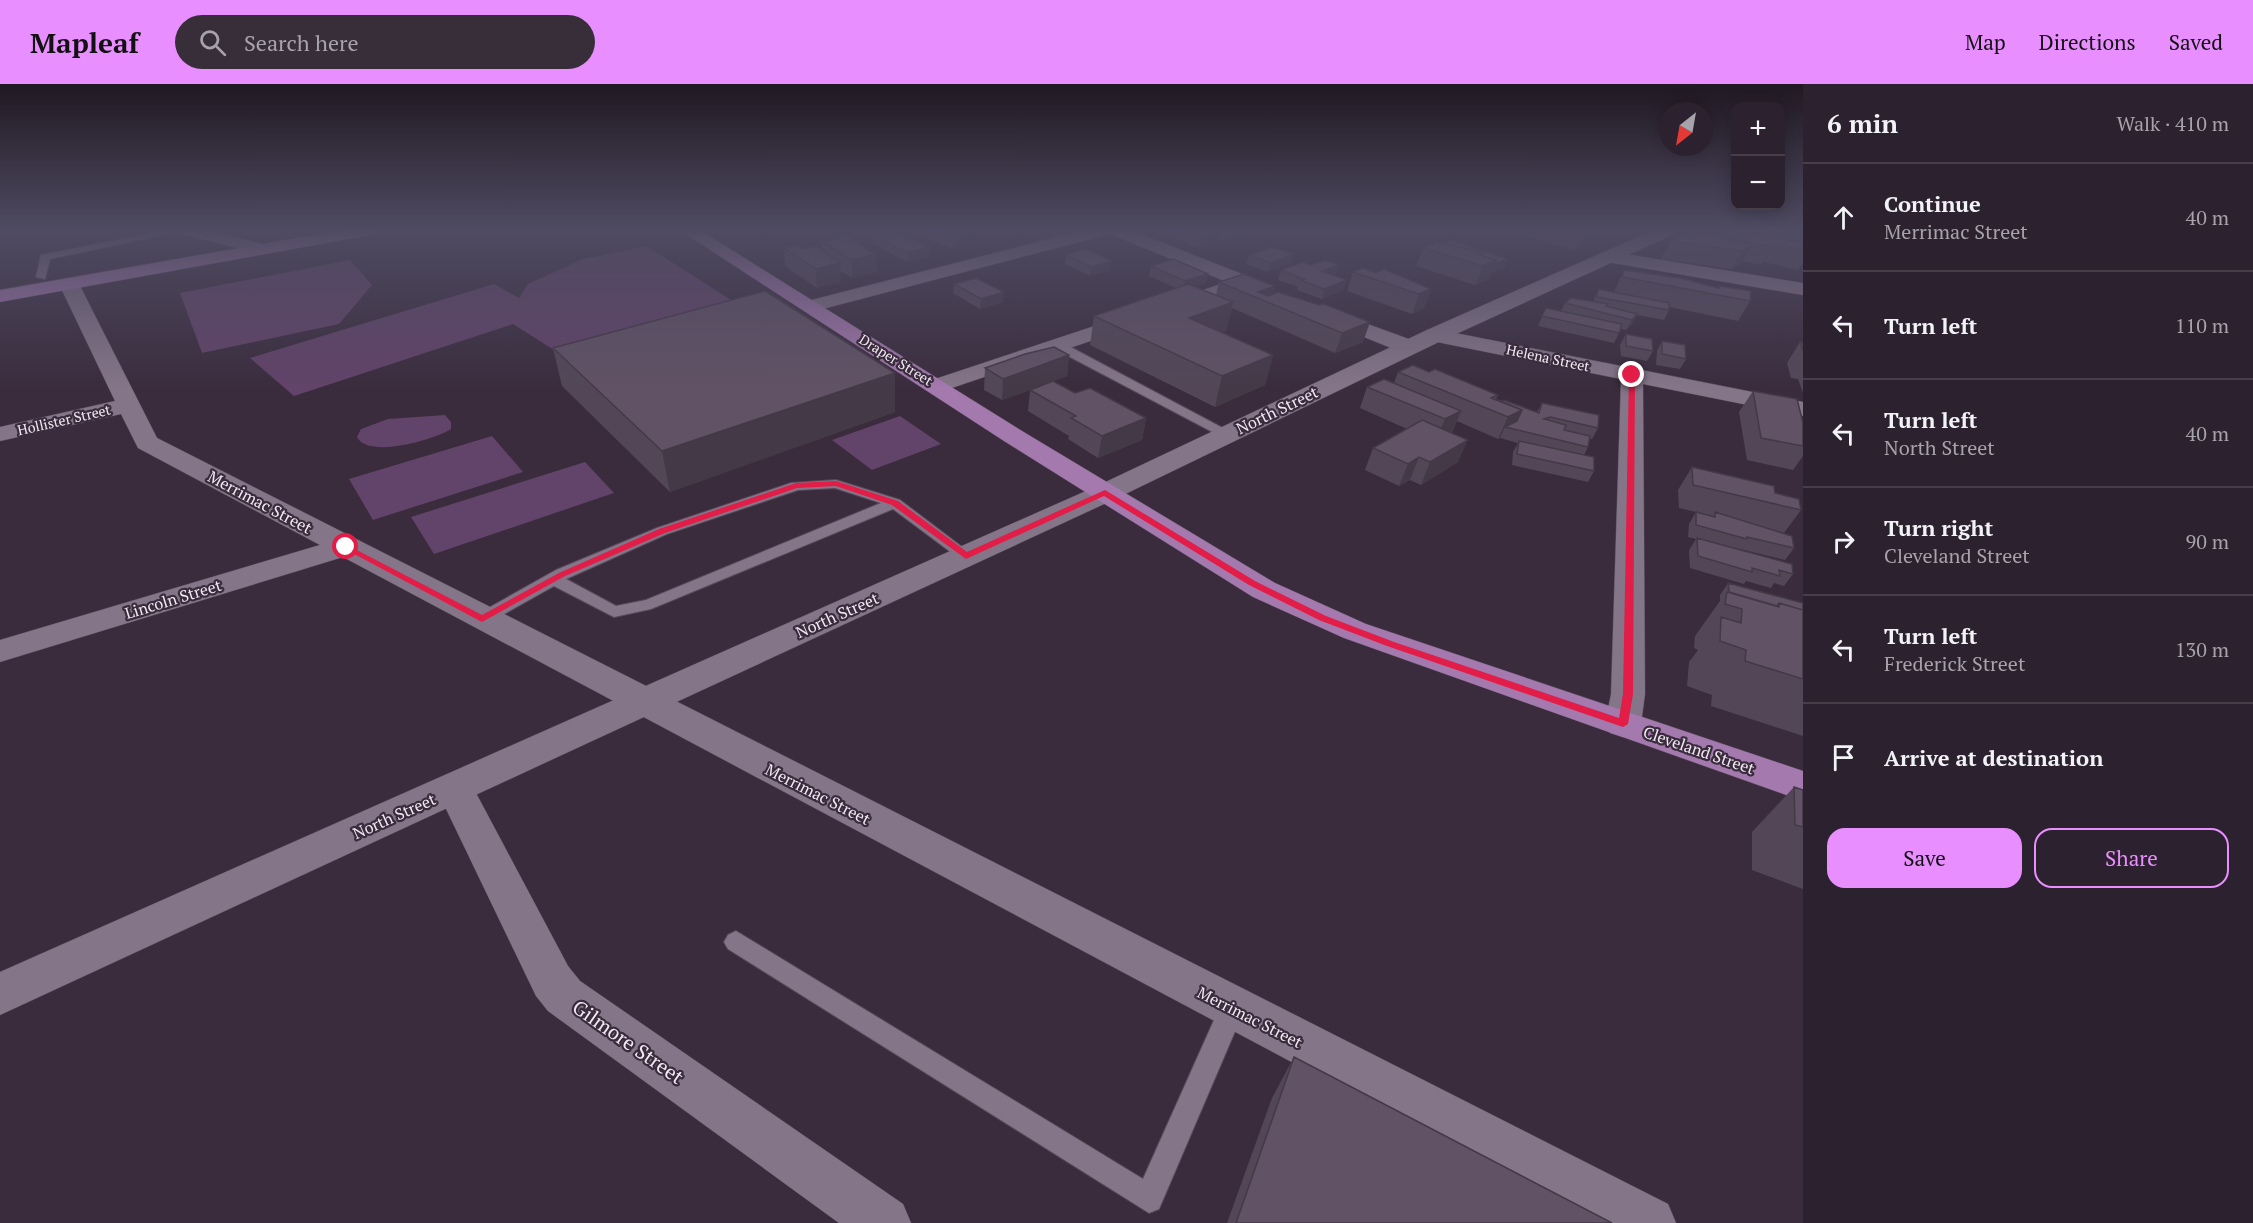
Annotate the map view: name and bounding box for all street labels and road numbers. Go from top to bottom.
street label: Draper Street [856,329,937,390]
street label: Helena Street [1505,339,1592,376]
street label: North Street [1232,381,1322,439]
street label: Hollister Street [15,399,113,439]
street label: Merrimac Street [204,465,316,539]
street label: Lincoln Street [122,574,224,624]
street label: North Street [792,587,882,643]
street label: Cleveland Street [1640,721,1758,779]
street label: Merrimac Street [762,758,874,830]
street label: North Street [349,788,439,844]
street label: Merrimac Street [1194,981,1306,1053]
street label: Gilmore Street [567,993,690,1090]

